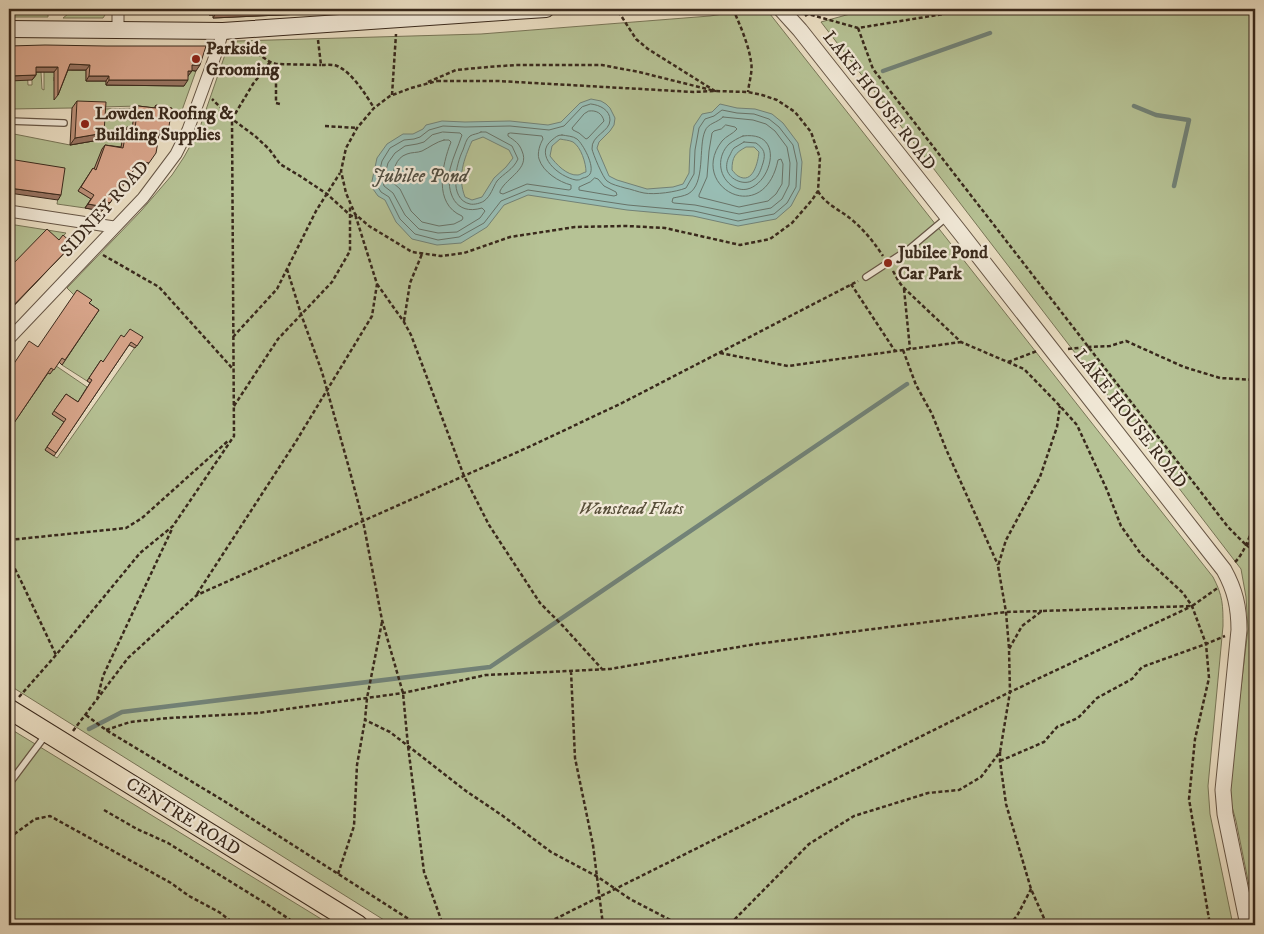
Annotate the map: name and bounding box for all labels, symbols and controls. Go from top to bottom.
street label: LAKE HOUSE ROAD [818,27,940,175]
place label: Parkside Grooming [206,38,280,81]
marker: Parkside Grooming [190,53,202,65]
place label: Lowden Roofing & Building Supplies [95,103,233,146]
marker: Lowden Roofing & Building Supplies [79,118,91,130]
street label: SIDNEY ROAD [56,156,154,262]
water label: Jubilee Pond [372,165,471,188]
place label: Jubilee Pond Car Park [896,242,989,285]
marker: Jubilee Pond Car Park [882,257,894,269]
street label: LAKE HOUSE ROAD [1069,345,1191,493]
park label: Wanstead Flats [578,498,684,520]
street label: CENTRE ROAD [122,773,244,861]

